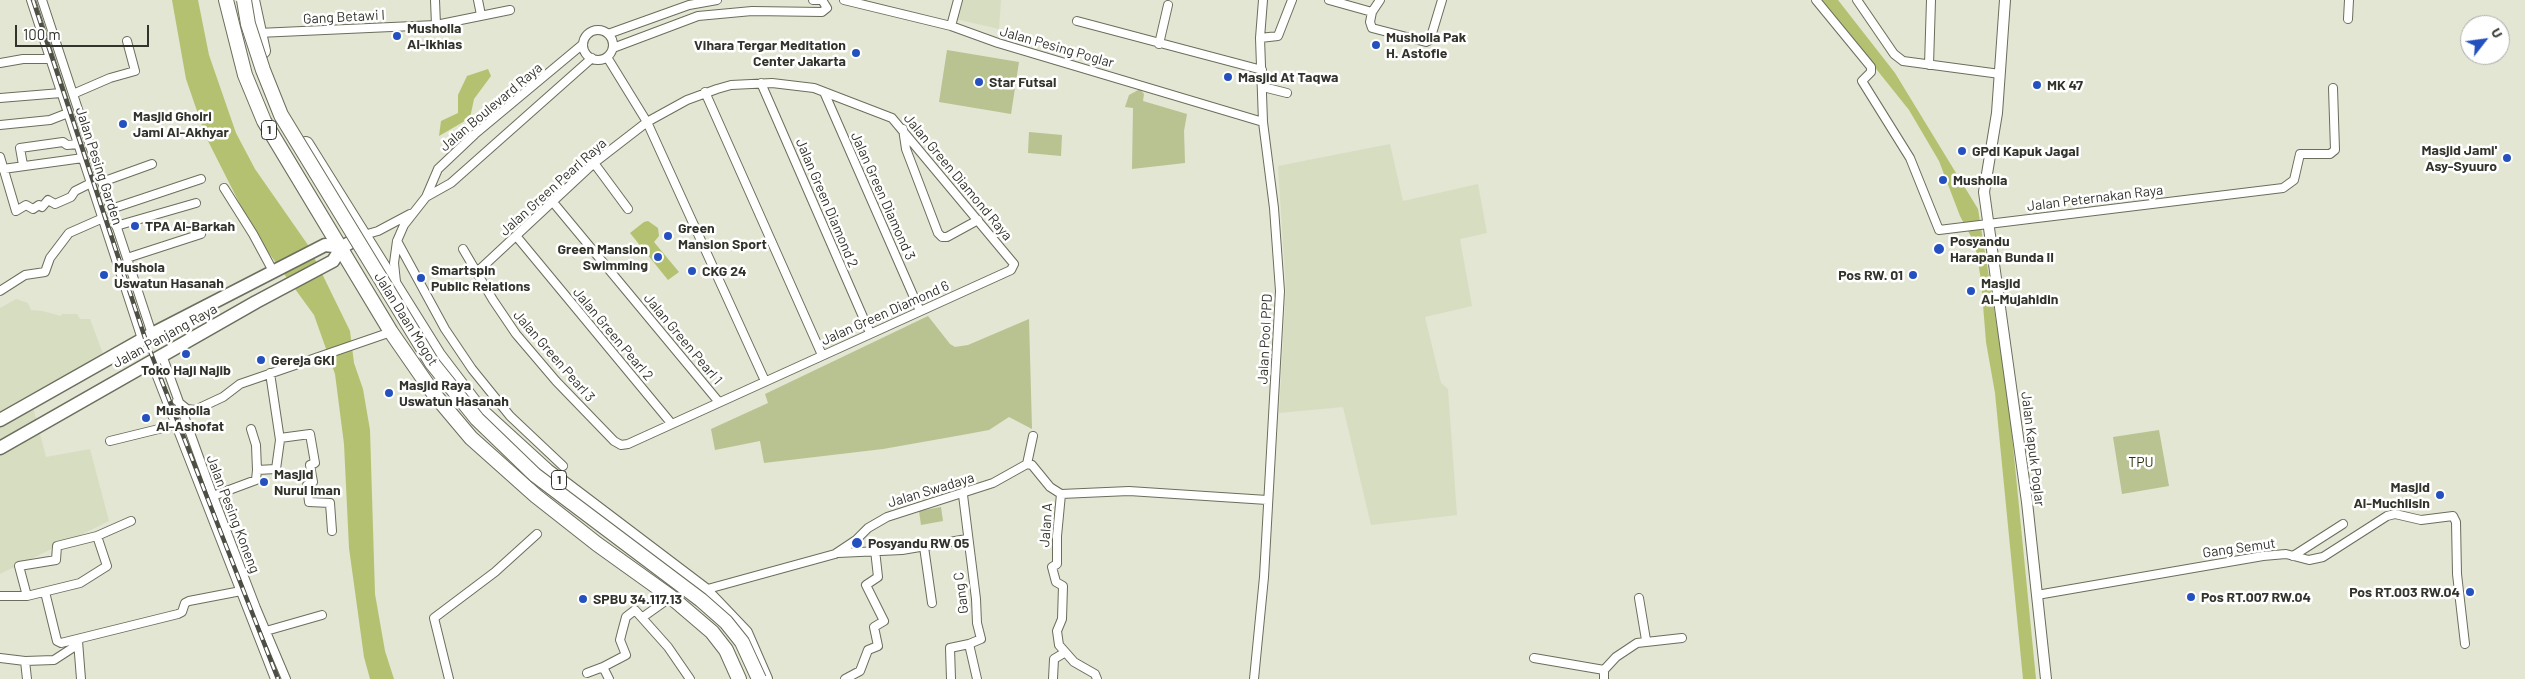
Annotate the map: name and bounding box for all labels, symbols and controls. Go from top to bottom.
street label: Gang Betawi I [303,6,385,28]
scale bar [18,15,151,47]
north arrow [2460,15,2510,65]
place label: Musholla Al-Ikhlas [407,20,462,52]
street label: Jalan Pesing Poglar [998,23,1116,71]
text: 100 m [23,25,61,43]
text: U [2488,25,2507,41]
place label: Musholla Pak H. Astofie [1386,29,1466,62]
marker: Musholla Al-Ikhlas [391,30,403,42]
place label: Vihara Tergar Meditation Center Jakarta [694,37,846,70]
marker: Musholla Pak H. Astofie [1370,39,1382,51]
marker: Vihara Tergar Meditation Center Jakarta [850,47,862,59]
street label: Jalan Boulevard Raya [436,59,546,155]
place label: Masjid At Taqwa [1238,69,1338,85]
marker: Masjid At Taqwa [1222,71,1234,83]
place label: Star Futsal [989,74,1056,90]
marker: Star Futsal [973,76,985,88]
place label: MK 47 [2047,77,2083,93]
marker: MK 47 [2031,79,2043,91]
street label: Jalan Pesing Garden [72,105,126,227]
place label: Masjid Ghoiri Jami Al-Akhyar [133,108,229,140]
street label: Jalan Green Diamond Raya [900,110,1016,244]
marker: Masjid Ghoiri Jami Al-Akhyar [117,118,129,130]
road number: 1 [262,120,276,140]
street label: Jalan Green Diamond 3 [847,129,919,263]
street label: Jalan Green Pearl Raya [496,135,610,239]
street label: Jalan Green Diamond 2 [792,136,862,270]
place label: Masjid Jami' Asy-Syuuro [2422,142,2497,174]
place label: GPdI Kapuk Jagal [1972,143,2079,159]
marker: GPdI Kapuk Jagal [1956,145,1968,157]
marker: Masjid Jami' Asy-Syuuro [2501,152,2513,164]
place label: Musholla [1953,172,2007,188]
marker: Musholla [1937,174,1949,186]
street label: Jalan Peternakan Raya [2026,181,2164,215]
place label: TPA Al-Barkah [145,218,235,234]
marker: TPA Al-Barkah [129,220,141,232]
place label: Green Mansion Sport [678,220,767,252]
marker: Green Mansion Sport [662,230,674,242]
place label: Posyandu Harapan Bunda II [1950,233,2054,266]
place label: Green Mansion Swimming [557,241,648,274]
marker: Posyandu Harapan Bunda II [1932,242,1946,256]
marker: Green Mansion Swimming [652,251,664,263]
place label: Mushola Uswatun Hasanah [114,259,224,292]
place label: Smartspin Public Relations [431,262,530,294]
place label: CKG 24 [702,263,747,279]
marker: CKG 24 [686,265,698,277]
place label: Pos RW. 01 [1838,267,1903,283]
marker: Mushola Uswatun Hasanah [98,269,110,281]
street label: Jalan Daan Mogot [371,269,441,369]
marker: Pos RW. 01 [1907,269,1919,281]
marker: Smartspin Public Relations [415,272,427,284]
place label: Masjid Al-Mujahidin [1981,275,2059,308]
street label: Jalan Green Diamond 6 [818,277,952,349]
street label: Jalan Green Pearl 2 [569,284,657,384]
marker: Masjid Al-Mujahidin [1965,285,1977,297]
street label: Jalan Green Pearl 1 [640,290,726,388]
street label: Jalan Pool PPD [1254,293,1276,385]
street label: Jalan Panjang Raya [110,300,220,372]
street label: Jalan Green Pearl 3 [510,307,598,405]
marker: Toko Haji Najib [180,348,192,360]
place label: Gereja GKI [271,352,335,368]
marker: Gereja GKI [255,354,267,366]
place label: Toko Haji Najib [141,362,231,378]
place label: Masjid Raya Uswatun Hasanah [399,377,509,410]
marker: Masjid Raya Uswatun Hasanah [383,387,395,399]
street label: Jalan Kapuk Poglar [2018,391,2048,507]
place label: Musholla Al-Ashofat [156,402,224,434]
marker: Musholla Al-Ashofat [140,412,152,424]
street label: Jalan Pesing Koneng [203,452,263,576]
park label: TPU [2128,454,2154,470]
place label: Masjid Nurul Iman [274,466,341,498]
street label: Jalan Swadaya [886,469,976,511]
road number: 1 [552,470,566,490]
marker: Masjid Nurul Iman [258,476,270,488]
place label: Masjid Al-Muchlisin [2353,479,2430,512]
marker: Masjid Al-Muchlisin [2434,489,2446,501]
street label: Jalan A [1036,502,1056,548]
place label: Posyandu RW 05 [868,535,969,551]
street label: Gang Semut [2202,535,2276,561]
marker: Posyandu RW 05 [850,536,864,550]
street label: Gang C [950,571,972,615]
place label: Pos RT.003 RW.04 [2349,584,2460,600]
marker: Pos RT.003 RW.04 [2464,586,2476,598]
place label: Pos RT.007 RW.04 [2201,589,2311,605]
place label: SPBU 34.117.13 [593,591,682,607]
marker: Pos RT.007 RW.04 [2185,591,2197,603]
marker: SPBU 34.117.13 [577,593,589,605]

